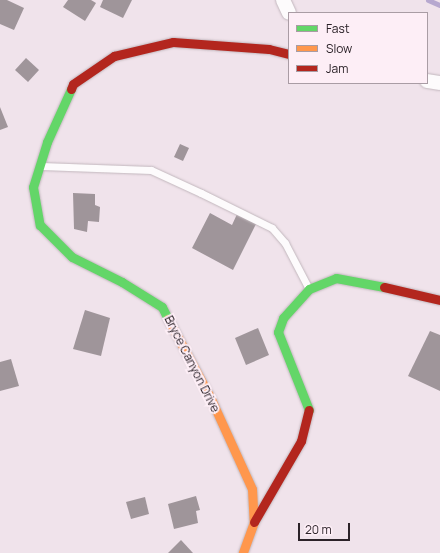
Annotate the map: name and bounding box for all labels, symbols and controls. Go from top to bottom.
legend [288,12,428,84]
text: Fast [326,20,350,37]
text: Slow [326,40,352,57]
text: Jam [326,60,348,77]
street label: Bryce Canyon Drive [161,313,223,415]
scale bar [300,515,352,541]
text: 20 m [305,521,332,538]

